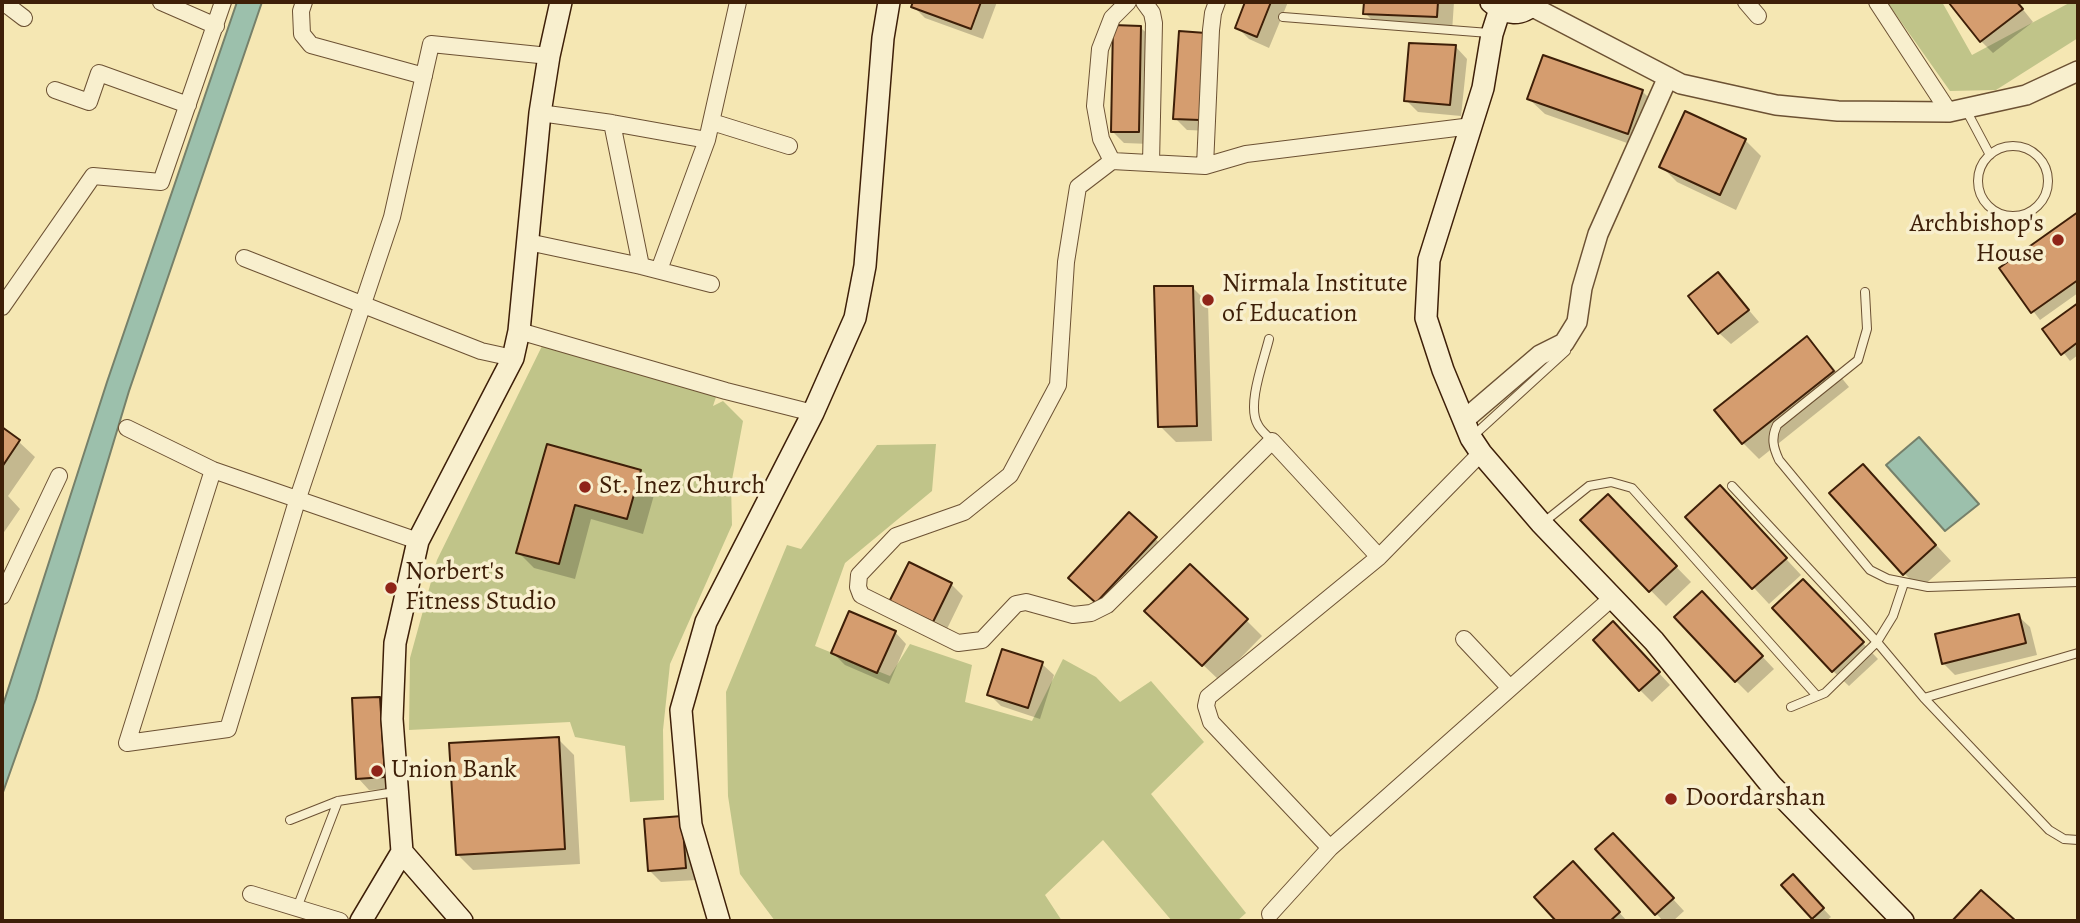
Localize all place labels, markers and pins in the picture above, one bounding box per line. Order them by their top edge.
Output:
place label: Archbishop's House [1910,209,2044,270]
marker: Archbishop's House [2050,232,2066,248]
place label: Nirmala Institute of Education [1222,269,1408,330]
marker: Nirmala Institute of Education [1200,292,1216,308]
place label: St. Inez Church [599,471,765,503]
marker: St. Inez Church [577,479,593,495]
place label: Norbert's Fitness Studio [405,557,556,618]
marker: Norbert's Fitness Studio [383,580,399,596]
place label: Union Bank [391,755,517,787]
marker: Union Bank [369,763,385,779]
place label: Doordarshan [1685,783,1826,815]
marker: Doordarshan [1663,791,1679,807]

